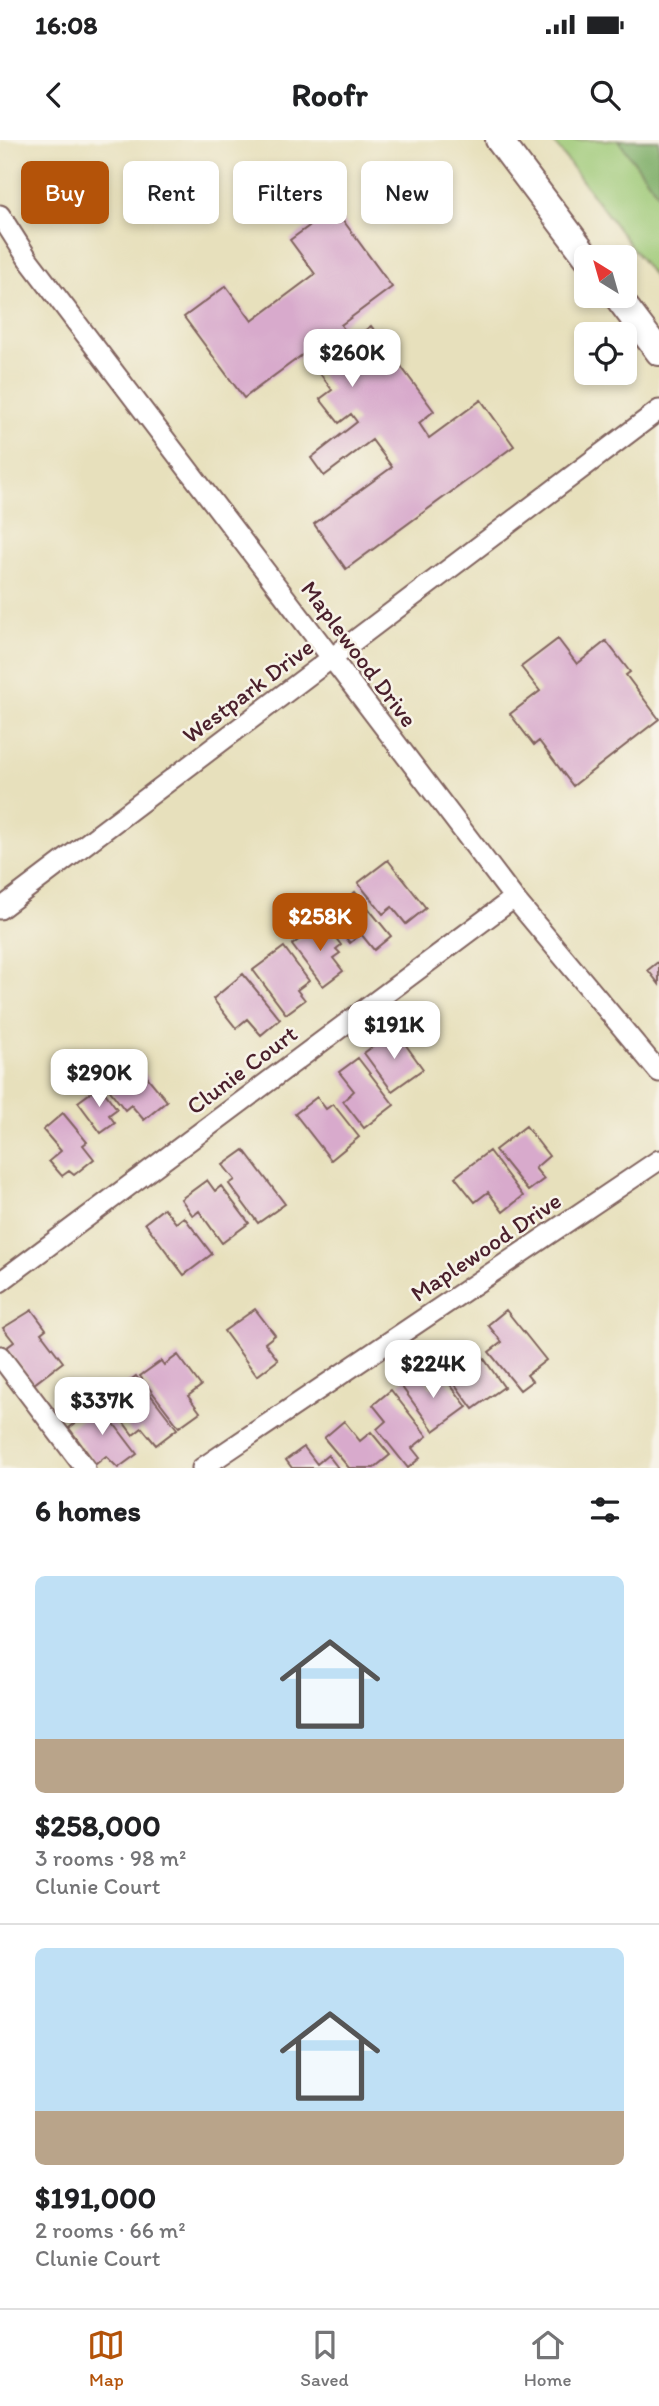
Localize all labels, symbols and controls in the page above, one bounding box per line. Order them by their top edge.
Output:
text: 16:08 [35,9,97,41]
icon: back [35,76,73,114]
text: Roofr [292,76,367,114]
icon: search [586,76,624,114]
chip: Buy [21,161,109,224]
chip: Rent [123,161,219,224]
chip: Filters [233,161,347,224]
chip: New [361,161,453,224]
north arrow [574,245,637,308]
map controls [574,245,637,385]
button: locate [574,322,637,385]
pin: $260K [303,330,401,389]
text: $260K [320,338,384,366]
street label: Maplewood Drive [295,575,424,733]
street label: Westpark Drive [176,632,319,749]
pin: $258K [271,894,369,953]
text: $258K [288,902,352,930]
pin: $191K [345,1002,443,1061]
text: $191K [364,1010,424,1038]
street label: Clunie Court [181,1019,303,1121]
pin: $290K [50,1049,148,1109]
text: $290K [67,1058,131,1086]
street label: Maplewood Drive [405,1185,567,1308]
pin: $224K [384,1340,482,1400]
text: $224K [401,1349,465,1377]
pin: $337K [53,1378,151,1437]
text: $337K [71,1386,133,1414]
icon: filters [586,1491,624,1529]
text: 6 homes [35,1492,141,1529]
icon: home [267,1621,393,1747]
text: $258,000 [35,1807,161,1844]
text: 3 rooms · 98 m² [35,1844,186,1872]
text: Clunie Court [35,1872,160,1900]
icon: home [267,1993,393,2119]
text: $191,000 [35,2179,156,2216]
text: 2 rooms · 66 m² [35,2216,186,2244]
text: Clunie Court [35,2244,160,2272]
tab: Map [87,2326,125,2391]
tab: Saved [300,2326,349,2391]
tab: Home [524,2326,572,2391]

